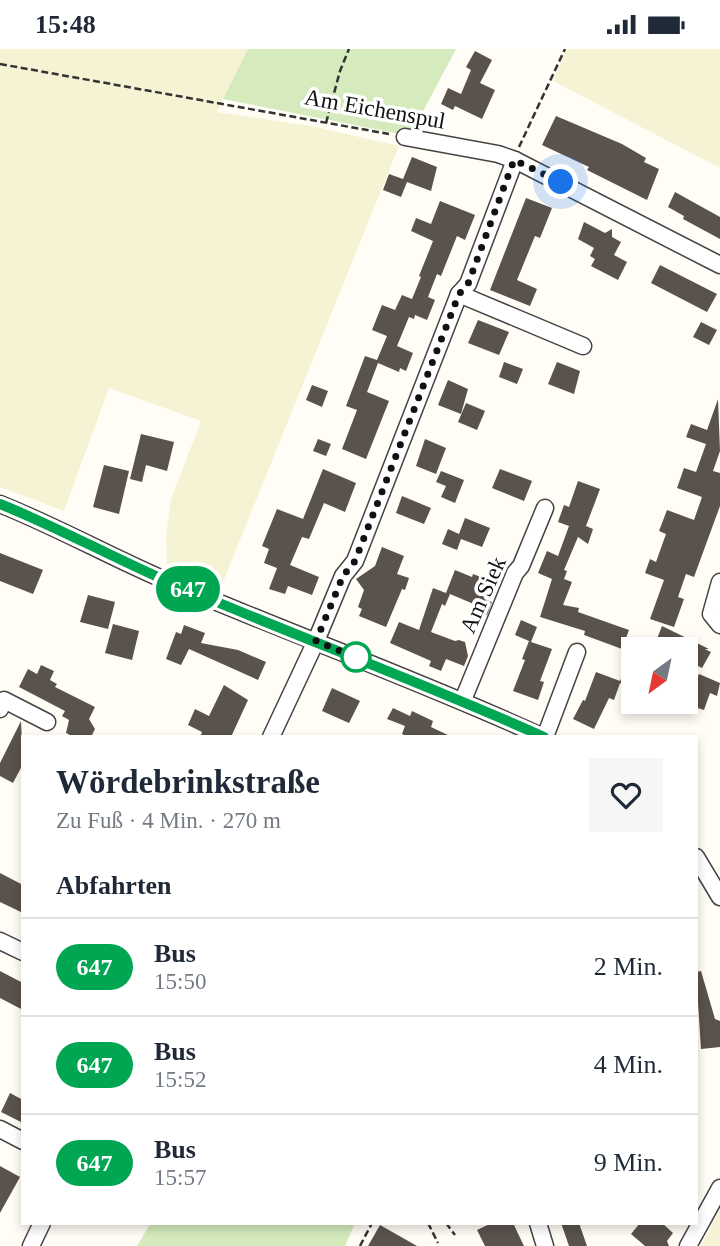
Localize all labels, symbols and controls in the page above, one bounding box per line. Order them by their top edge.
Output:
text: 15:48 [35,10,96,39]
street label: Am Eichenspul [303,84,447,134]
your location [543,164,578,199]
street label: Am Siek [455,552,511,637]
line badge: 647 [148,566,228,612]
text: 647 [170,576,206,602]
north arrow [621,637,698,714]
map controls [621,637,698,714]
unlabelled marker [341,642,371,672]
button: heart [589,758,663,832]
text: Wördebrinkstraße [56,764,320,800]
text: Zu Fuß · 4 Min. · 270 m [56,808,281,833]
text: Abfahrten [56,871,172,900]
text: Bus [154,939,196,968]
text: 2 Min. [594,952,663,981]
text: 647 [77,954,113,980]
text: 15:50 [154,969,206,994]
text: Bus [154,1037,196,1066]
text: 4 Min. [594,1050,663,1079]
text: 647 [77,1052,113,1078]
text: 15:52 [154,1067,206,1092]
text: Bus [154,1135,196,1164]
text: 9 Min. [594,1148,663,1177]
text: 647 [77,1150,113,1176]
text: 15:57 [154,1165,206,1190]

